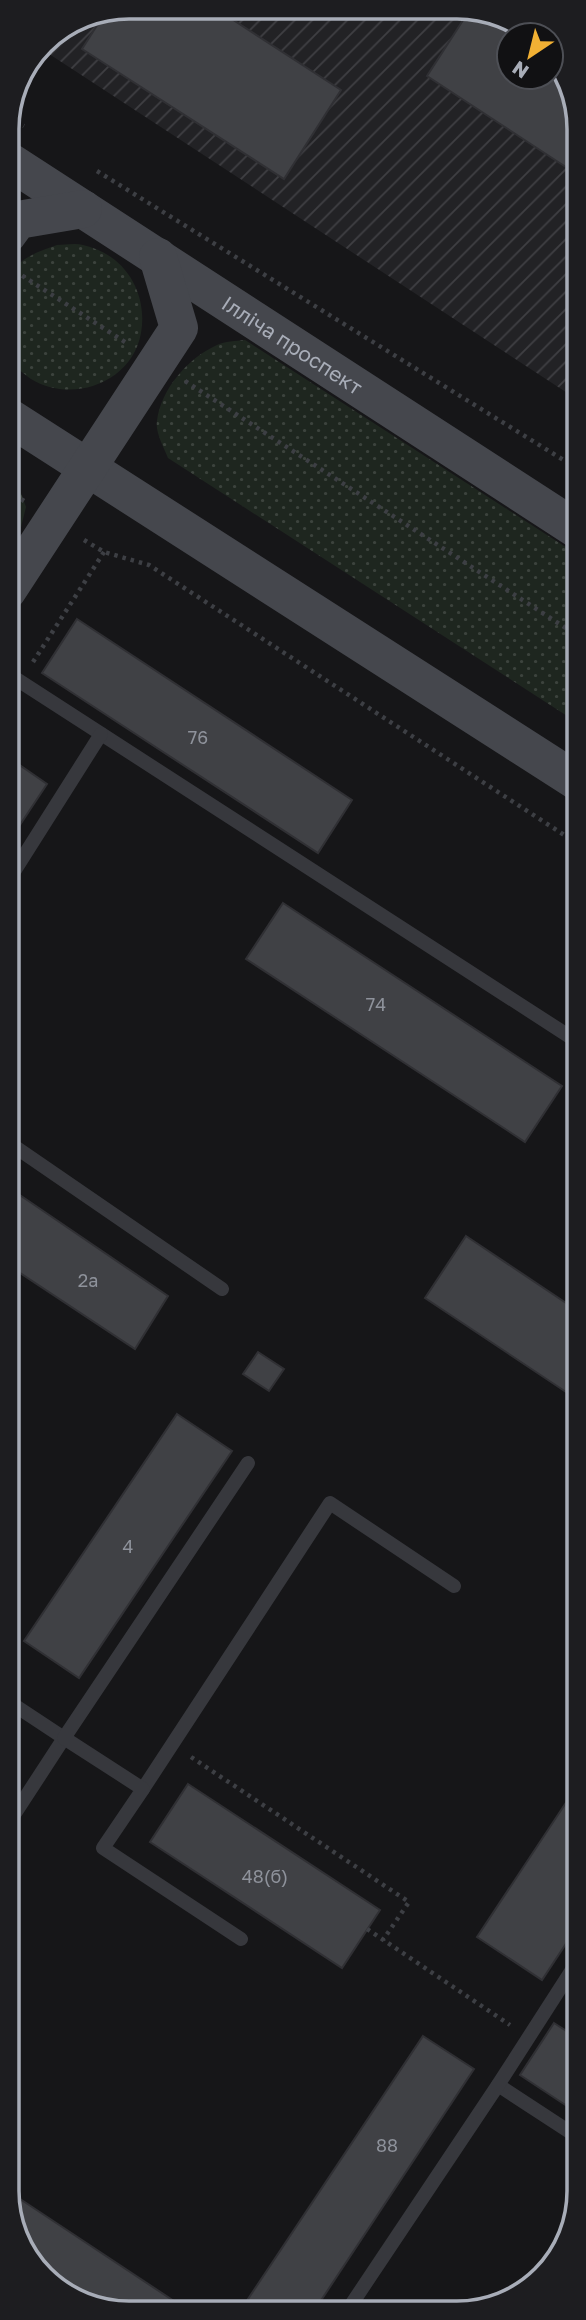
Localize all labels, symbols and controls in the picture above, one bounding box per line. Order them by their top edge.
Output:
north arrow [495,21,565,91]
text: N [507,57,532,84]
street label: Ілліча проспект [217,290,368,400]
house number: 76 [188,726,208,748]
house number: 74 [366,993,386,1015]
house number: 2а [78,1269,98,1291]
house number: 4 [123,1535,134,1557]
house number: 48(б) [242,1865,288,1887]
house number: 88 [376,2134,398,2156]

